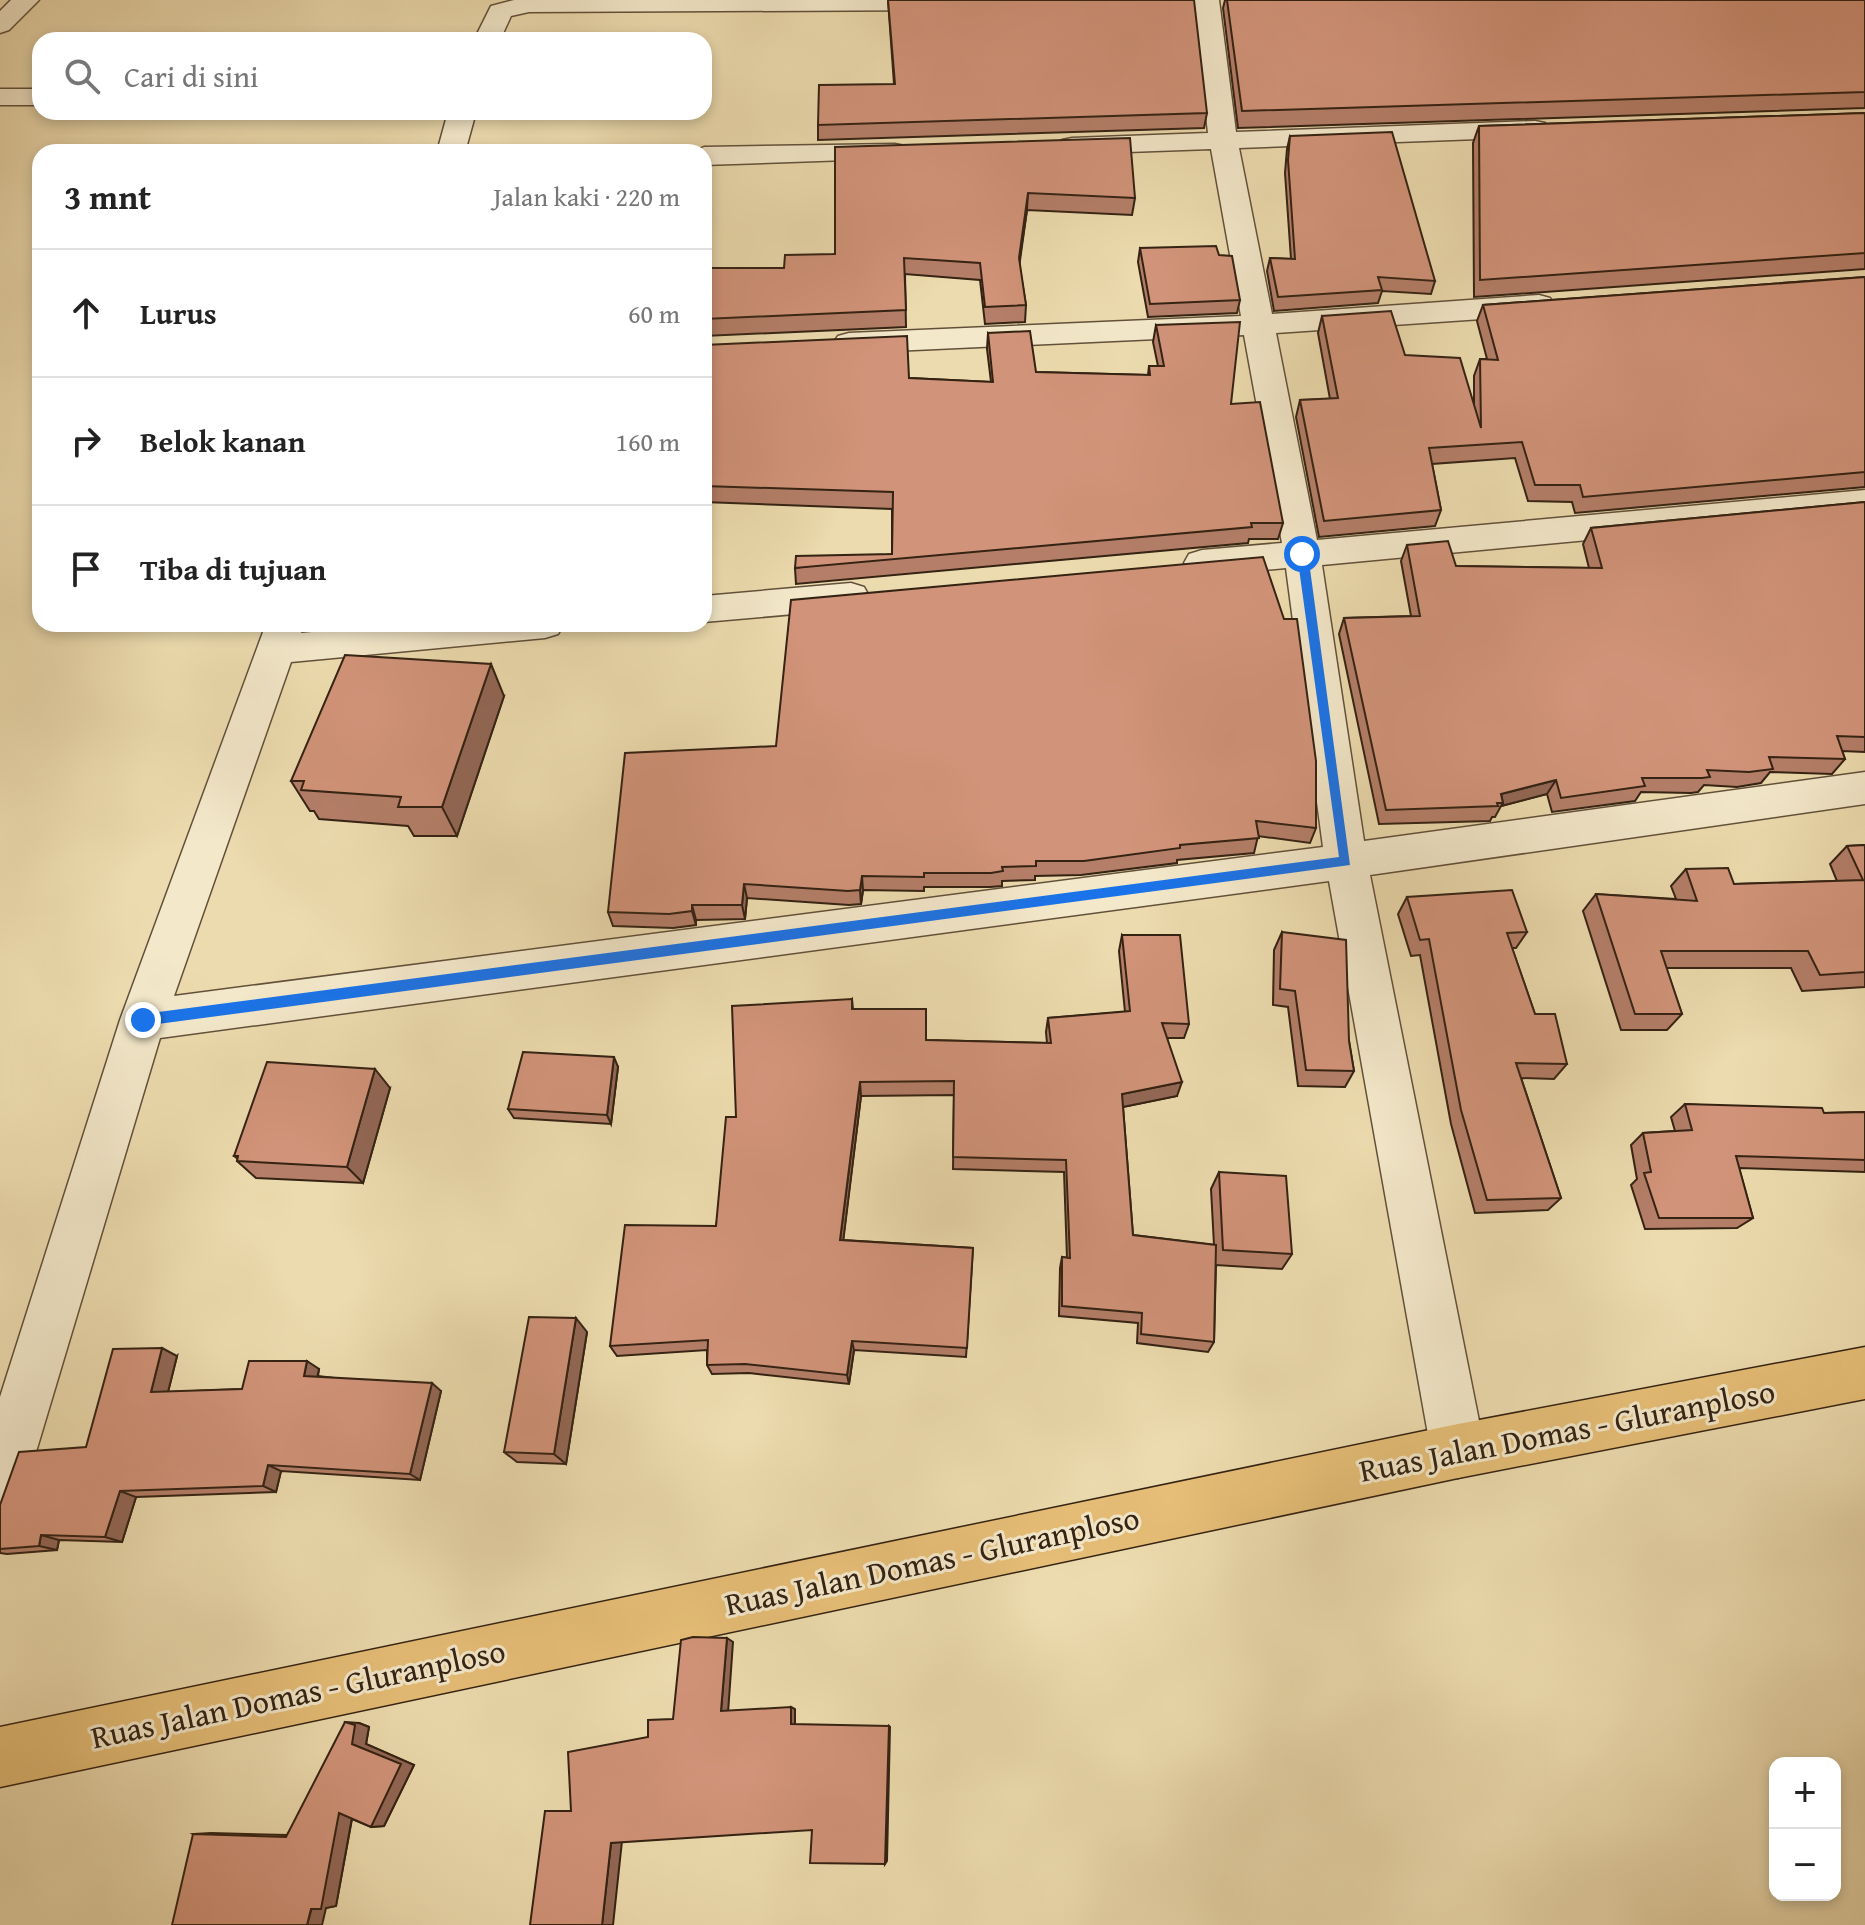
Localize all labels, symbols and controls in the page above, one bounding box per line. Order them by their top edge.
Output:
search box [32,32,712,120]
icon: search [60,54,104,98]
text: Cari di sini [124,54,259,98]
text: 3 mnt [64,172,151,221]
text: Jalan kaki · 220 m [493,177,680,216]
icon: ahead [64,291,108,335]
text: Lurus [140,291,217,335]
text: 60 m [628,294,680,333]
icon: right [64,419,108,463]
text: Belok kanan [140,419,305,463]
text: 160 m [615,422,680,461]
route start [1284,536,1320,572]
icon: arrive [64,547,108,591]
text: Tiba di tujuan [140,547,326,591]
route end [125,1002,161,1038]
street label: Ruas Jalan Domas - Gluranploso [1355,1367,1779,1494]
street label: Ruas Jalan Domas - Gluranploso [720,1494,1143,1627]
street label: Ruas Jalan Domas - Gluranploso [86,1627,509,1760]
map controls [1769,1757,1841,1901]
button: + [1769,1757,1841,1829]
button: − [1769,1829,1841,1901]

